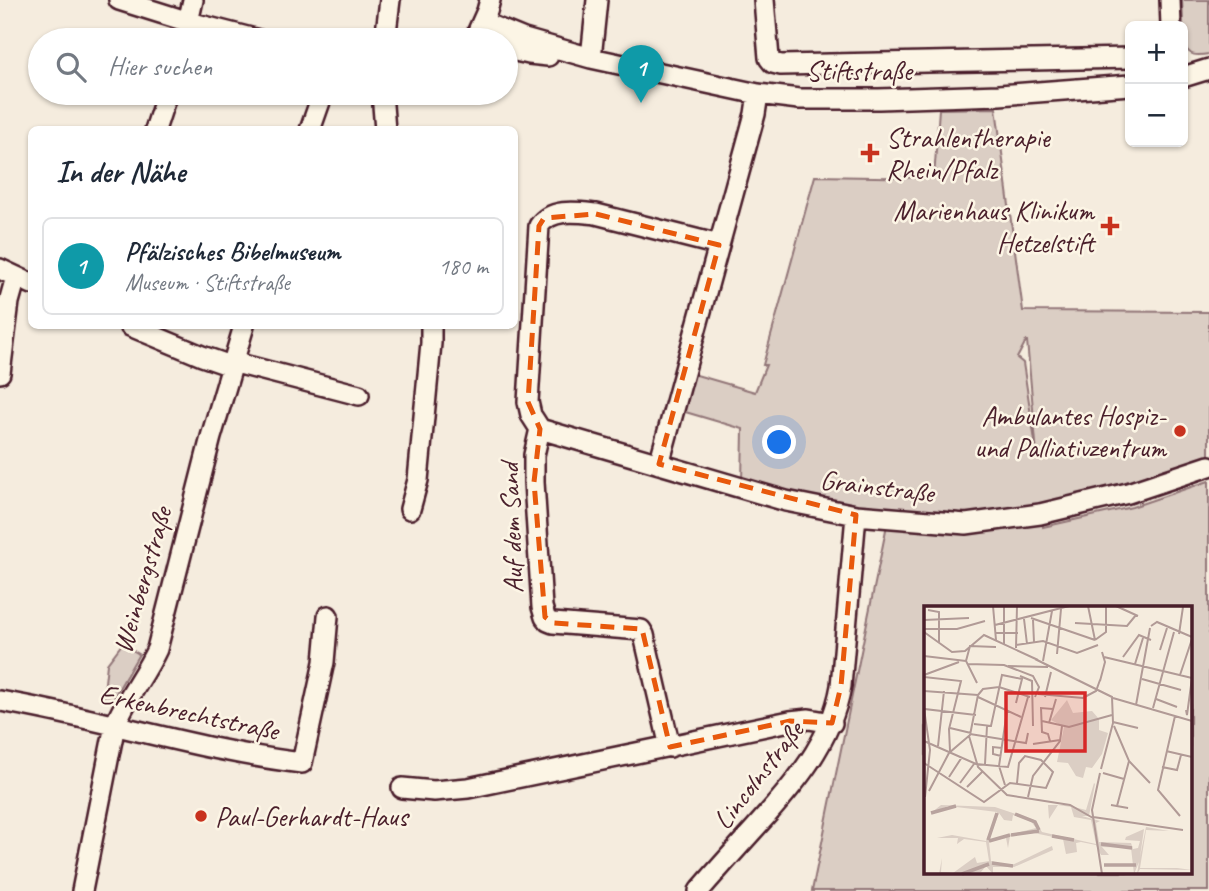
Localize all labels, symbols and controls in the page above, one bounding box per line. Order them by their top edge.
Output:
map controls [1125,21,1188,147]
button: + [1125,21,1188,84]
search box [28,28,518,105]
pin: 1 [618,45,664,103]
icon: search [52,48,90,86]
text: Hier suchen [108,50,212,83]
street label: Stiftstraße [806,53,914,88]
button: − [1125,84,1188,147]
place label: Strahlentherapie Rhein/Pfalz [886,120,1051,187]
marker: Strahlentherapie Rhein/Pfalz [860,143,880,163]
text: In der Nähe [56,153,185,191]
place label: Marienhaus Klinikum Hetzelstift [893,193,1097,260]
marker: Marienhaus Klinikum Hetzelstift [1100,216,1120,236]
text: Pfälzisches Bibelmuseum [125,235,340,268]
text: 1 [76,252,86,281]
text: 180 m [439,252,488,281]
text: Museum · Stiftstraße [125,268,290,297]
place label: Ambulantes Hospiz- und Palliativzentrum [974,398,1168,465]
marker: Ambulantes Hospiz- und Palliativzentrum [1172,423,1188,439]
your location [762,425,796,459]
street label: Auf dem Sand [491,458,531,594]
street label: Grainstraße [818,462,938,511]
street label: Weinbergstraße [105,501,180,657]
inset map [924,606,1192,874]
street label: Erkenbrechtstraße [96,676,284,748]
street label: Lincolnstraße [705,712,812,836]
place label: Paul-Gerhardt-Haus [215,799,410,834]
marker: Paul-Gerhardt-Haus [193,808,209,824]

